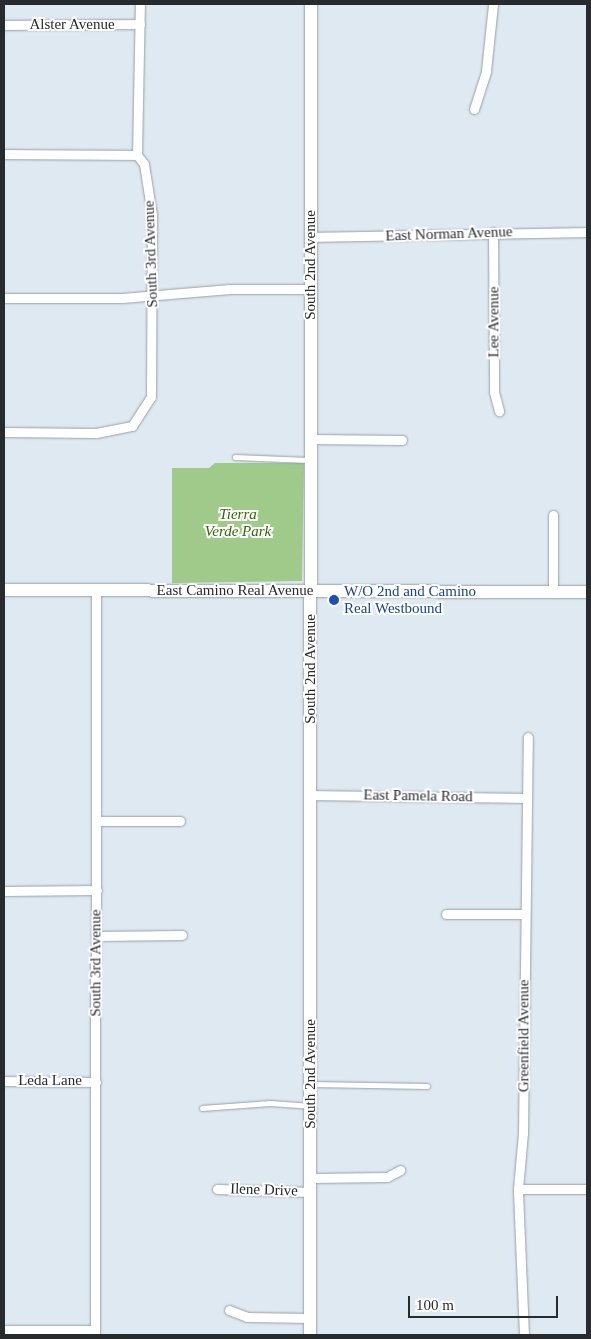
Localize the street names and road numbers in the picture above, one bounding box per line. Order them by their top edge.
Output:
street label: Alster Avenue [29,16,115,34]
street label: South 3rd Avenue [140,200,162,308]
street label: South 2nd Avenue [302,210,320,320]
street label: East Norman Avenue [385,223,513,245]
street label: Lee Avenue [485,286,503,358]
street label: East Camino Real Avenue [156,582,314,600]
street label: South 2nd Avenue [302,614,320,724]
street label: East Pamela Road [363,786,473,806]
street label: South 3rd Avenue [87,909,105,1017]
street label: Greenfield Avenue [515,979,533,1093]
street label: South 2nd Avenue [302,1019,320,1129]
street label: Leda Lane [18,1072,82,1090]
street label: Ilene Drive [230,1180,298,1200]

